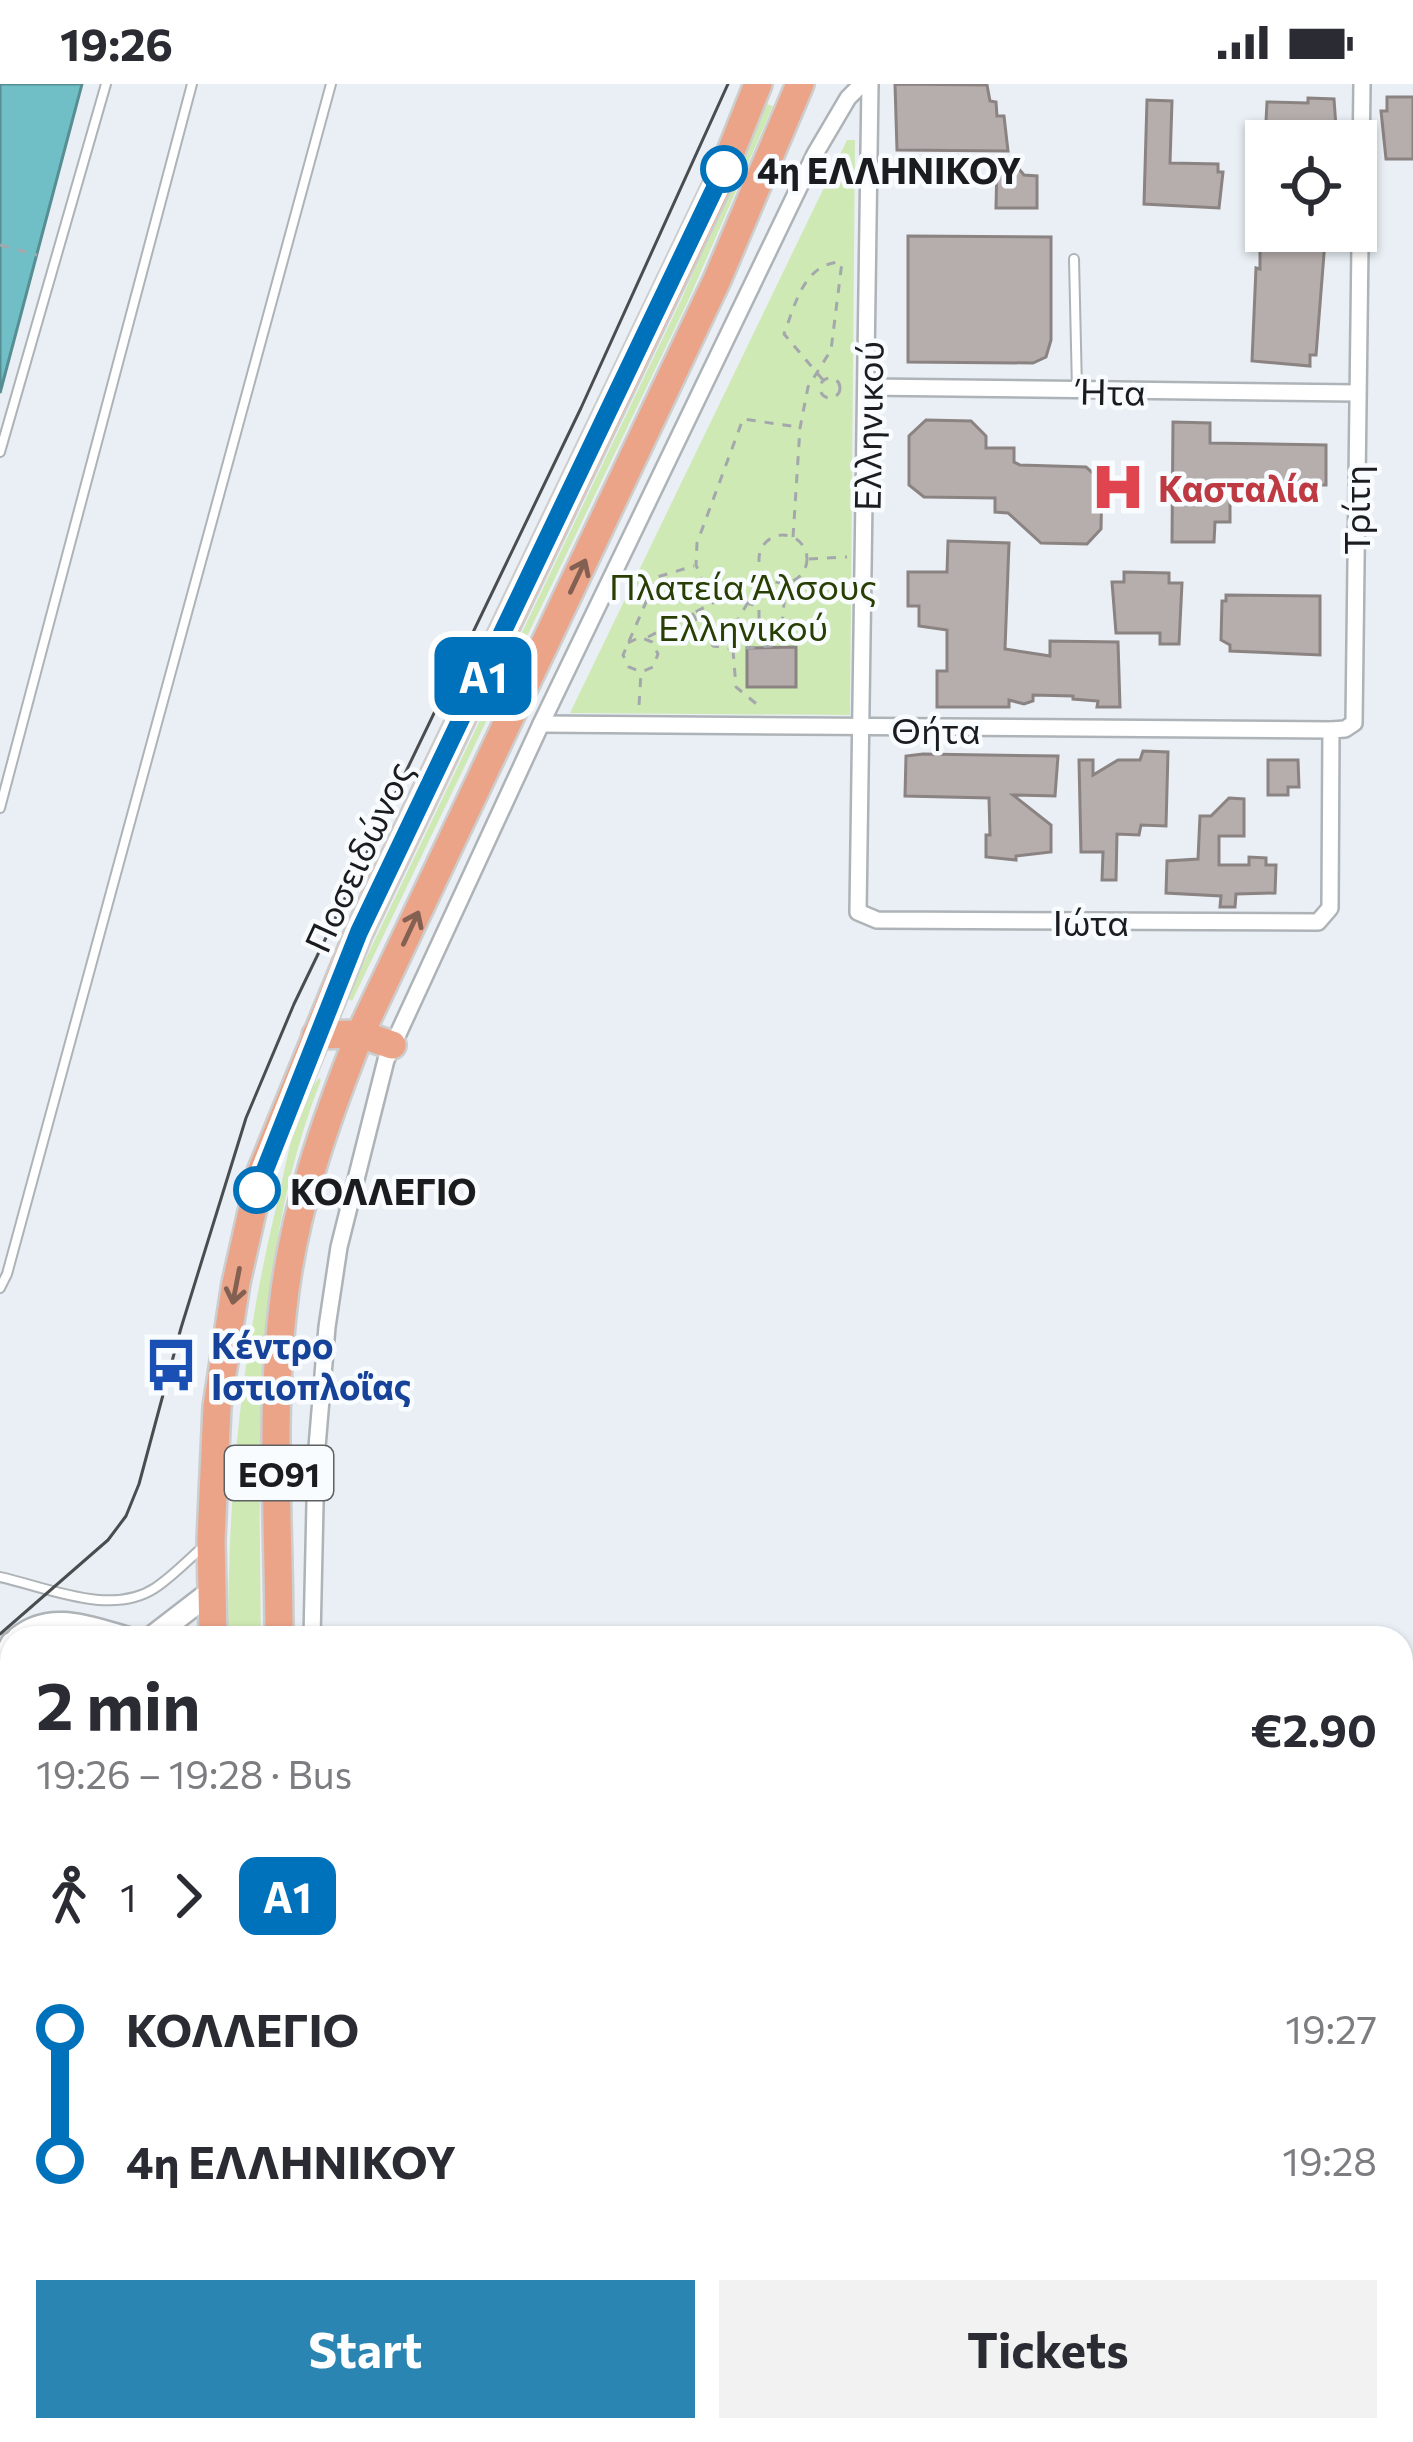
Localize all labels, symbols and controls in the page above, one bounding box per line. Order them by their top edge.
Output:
text: 19:26 [60,15,173,70]
map controls [1245,120,1377,252]
button: locate [1245,120,1377,252]
marker: 4η ΕΛΛΗΝΙΚΟΥ [702,147,746,191]
place label: 4η ΕΛΛΗΝΙΚΟΥ [757,147,1021,191]
street label: Ελληνικού [844,341,890,511]
street label: Ήτα [1075,367,1146,413]
hospital icon: Κασταλία [1089,458,1147,516]
place label: Κασταλία [1158,465,1320,509]
street label: Τρίτη [1333,465,1377,555]
one-way arrow [568,559,590,595]
park label: Πλατεία Άλσους Ελληνικού [609,563,877,648]
line badge: Α1 [429,637,537,715]
text: Α1 [458,650,508,702]
street label: Θήτα [891,707,981,751]
street label: Ποσειδώνος [294,754,420,958]
street label: Ιώτα [1053,899,1129,943]
one-way arrow [401,911,423,947]
marker: ΚΟΛΛΕΓΙΟ [235,1168,279,1212]
place label: ΚΟΛΛΕΓΙΟ [290,1168,477,1212]
one-way arrow [224,1266,246,1305]
place label: Κέντρο Ιστιοπλοΐας [211,1322,411,1407]
bus stop icon: Κέντρο Ιστιοπλοΐας [142,1336,200,1394]
road number: ΕΟ91 [225,1446,333,1500]
text: 2 min [36,1663,200,1744]
text: €2.90 [1251,1701,1377,1756]
text: 19:26 – 19:28 · Bus [36,1749,352,1797]
icon: walk [36,1863,102,1929]
icon: forward [155,1863,221,1929]
text: Α1 [263,1870,312,1922]
text: 1 [120,1872,137,1920]
text: ΚΟΛΛΕΓΙΟ [126,2001,359,2056]
text: 19:27 [1285,2004,1377,2052]
text: 4η ΕΛΛΗΝΙΚΟΥ [126,2133,456,2188]
text: 19:28 [1282,2136,1377,2184]
button: Start [36,2280,695,2418]
button: Tickets [719,2280,1377,2418]

